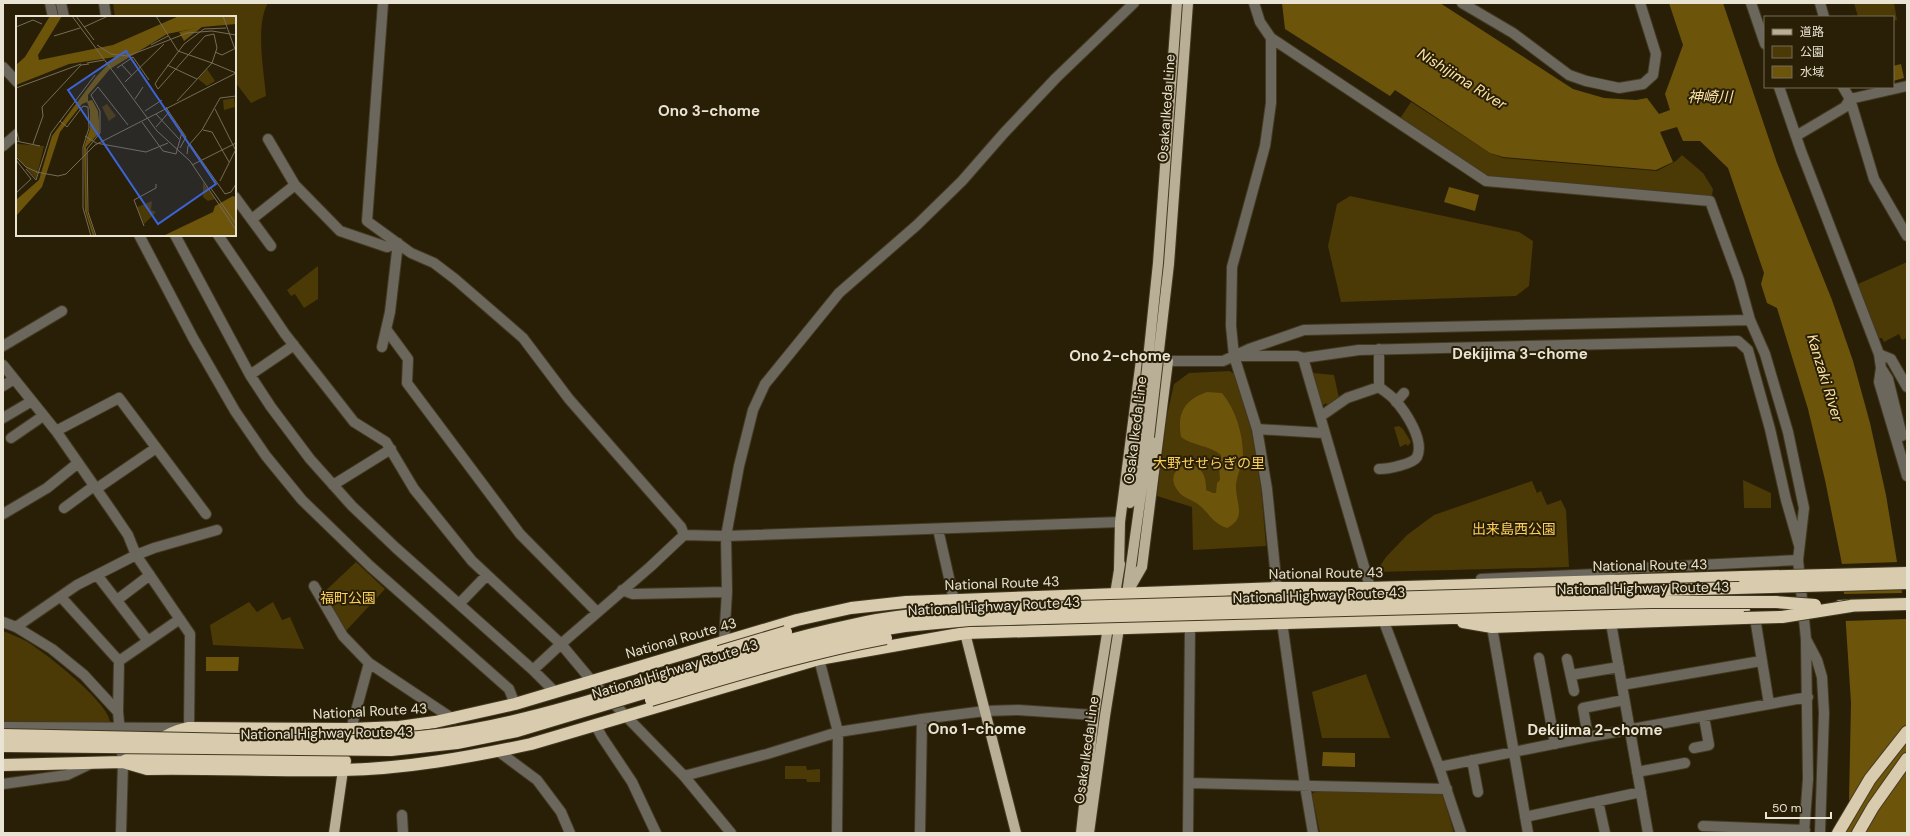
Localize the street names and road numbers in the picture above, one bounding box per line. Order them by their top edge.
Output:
street label: Osaka Ikeda Line [1153,53,1179,163]
street label: Osaka Ikeda Line [1119,375,1151,485]
street label: National Route 43 [1593,555,1707,575]
street label: National Route 43 [1269,563,1383,583]
street label: National Route 43 [944,572,1060,594]
street label: National Highway Route 43 [1556,577,1730,599]
street label: National Highway Route 43 [1232,583,1406,607]
street label: National Highway Route 43 [907,592,1081,620]
street label: National Route 43 [623,614,739,662]
street label: National Highway Route 43 [590,635,760,703]
street label: Osaka Ikeda Line [1070,695,1102,805]
street label: National Route 43 [312,699,428,723]
street label: National Highway Route 43 [240,722,414,744]

